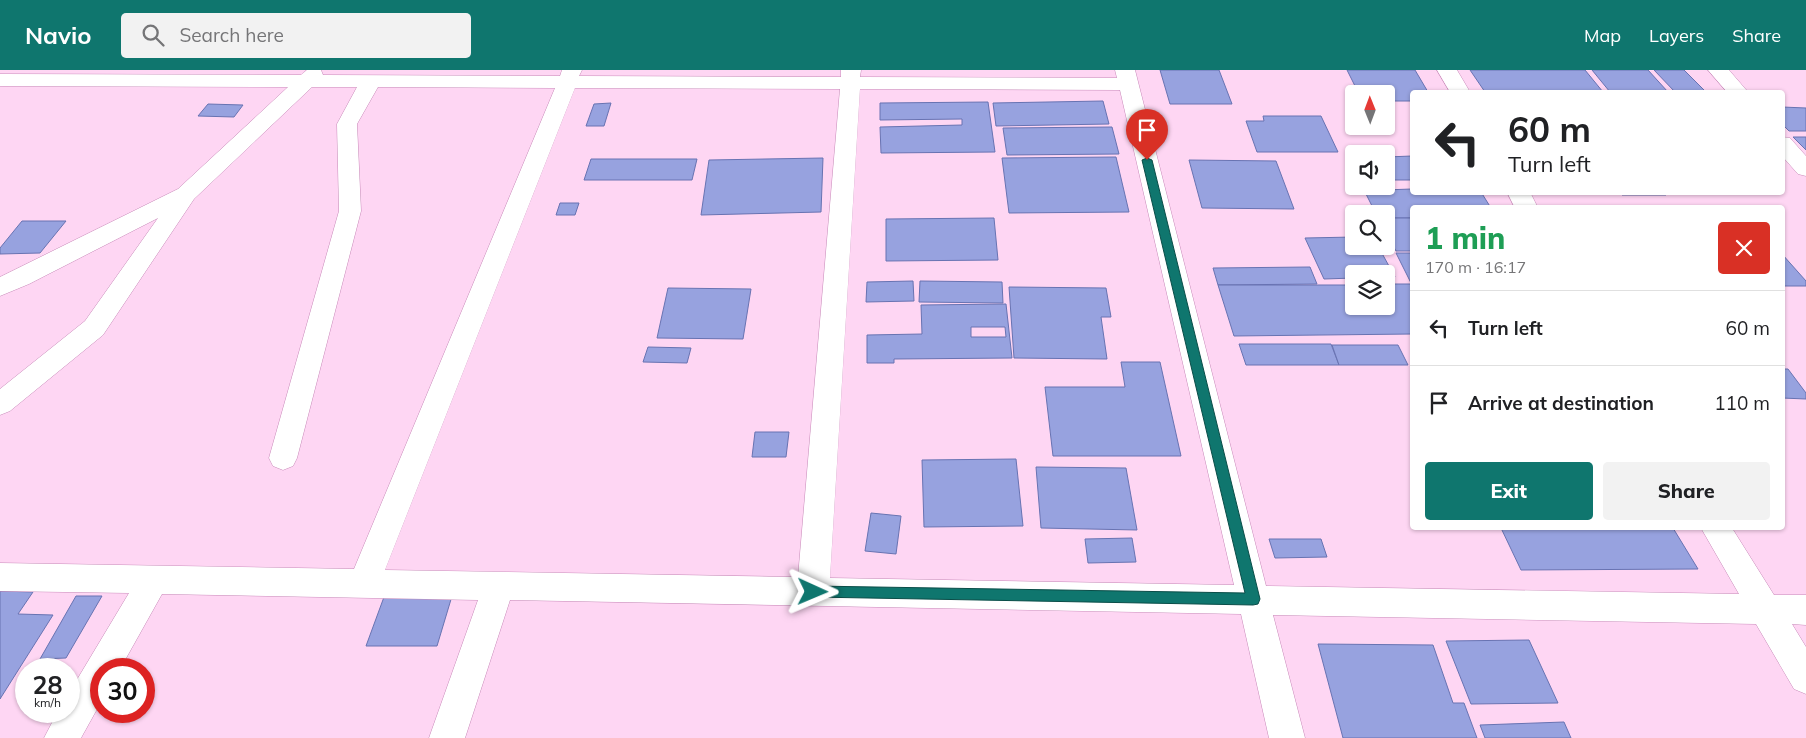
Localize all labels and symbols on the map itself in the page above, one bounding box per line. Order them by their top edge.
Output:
north arrow [1345,85,1395,135]
pin [1126,109,1168,160]
position arrow [786,565,838,617]
speed limit sign: 30 [90,658,155,723]

